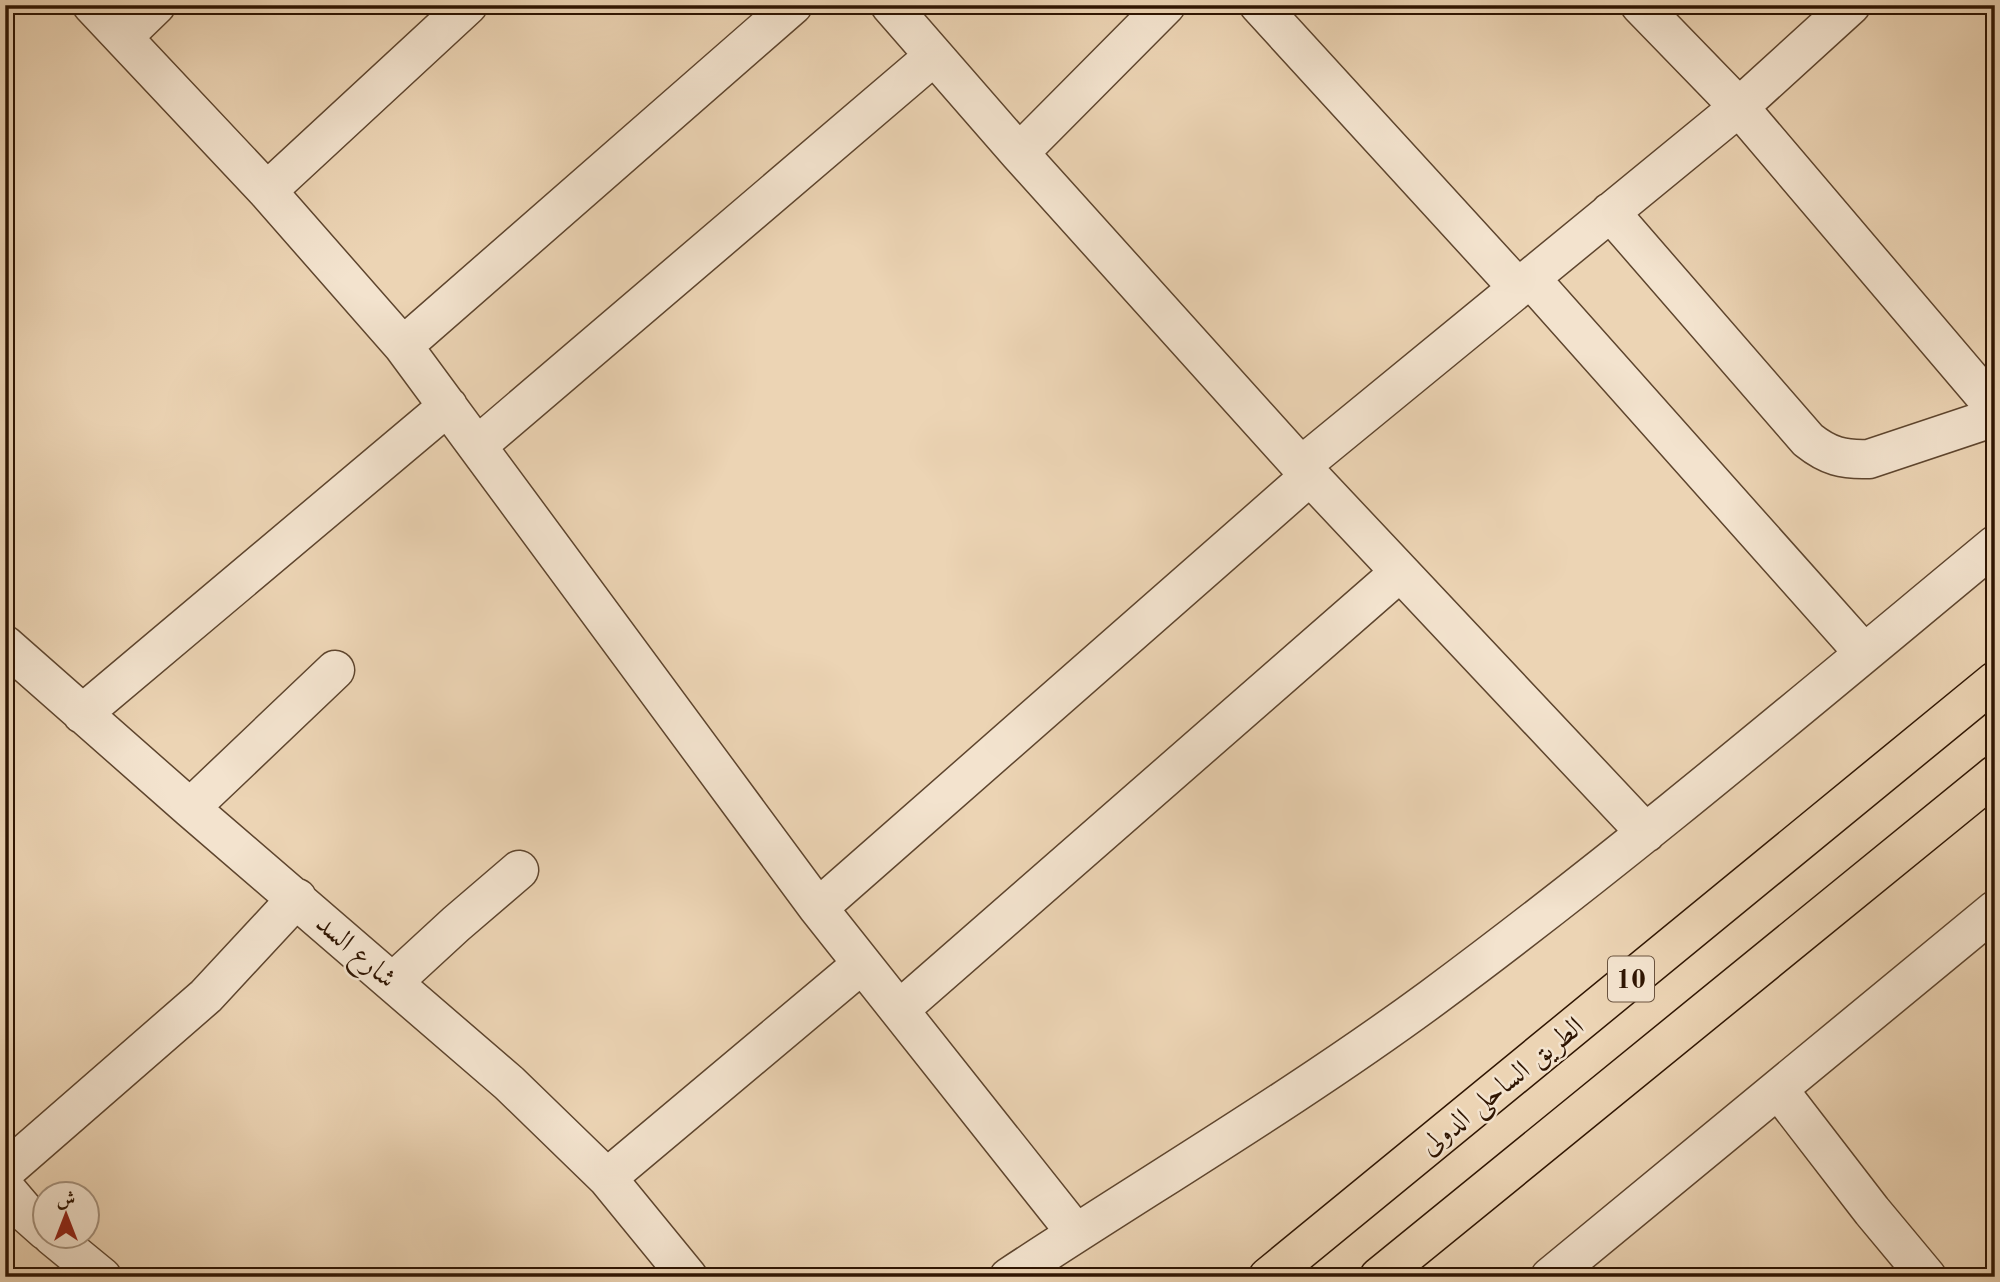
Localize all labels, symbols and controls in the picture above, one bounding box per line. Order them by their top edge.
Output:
street label: شارع السد [305,910,401,1000]
road number: 10 [1608,956,1654,1002]
street label: الطريق الساحلى الدولى [1416,1013,1592,1165]
north arrow [32,1180,102,1250]
text: ش [57,1191,75,1210]

